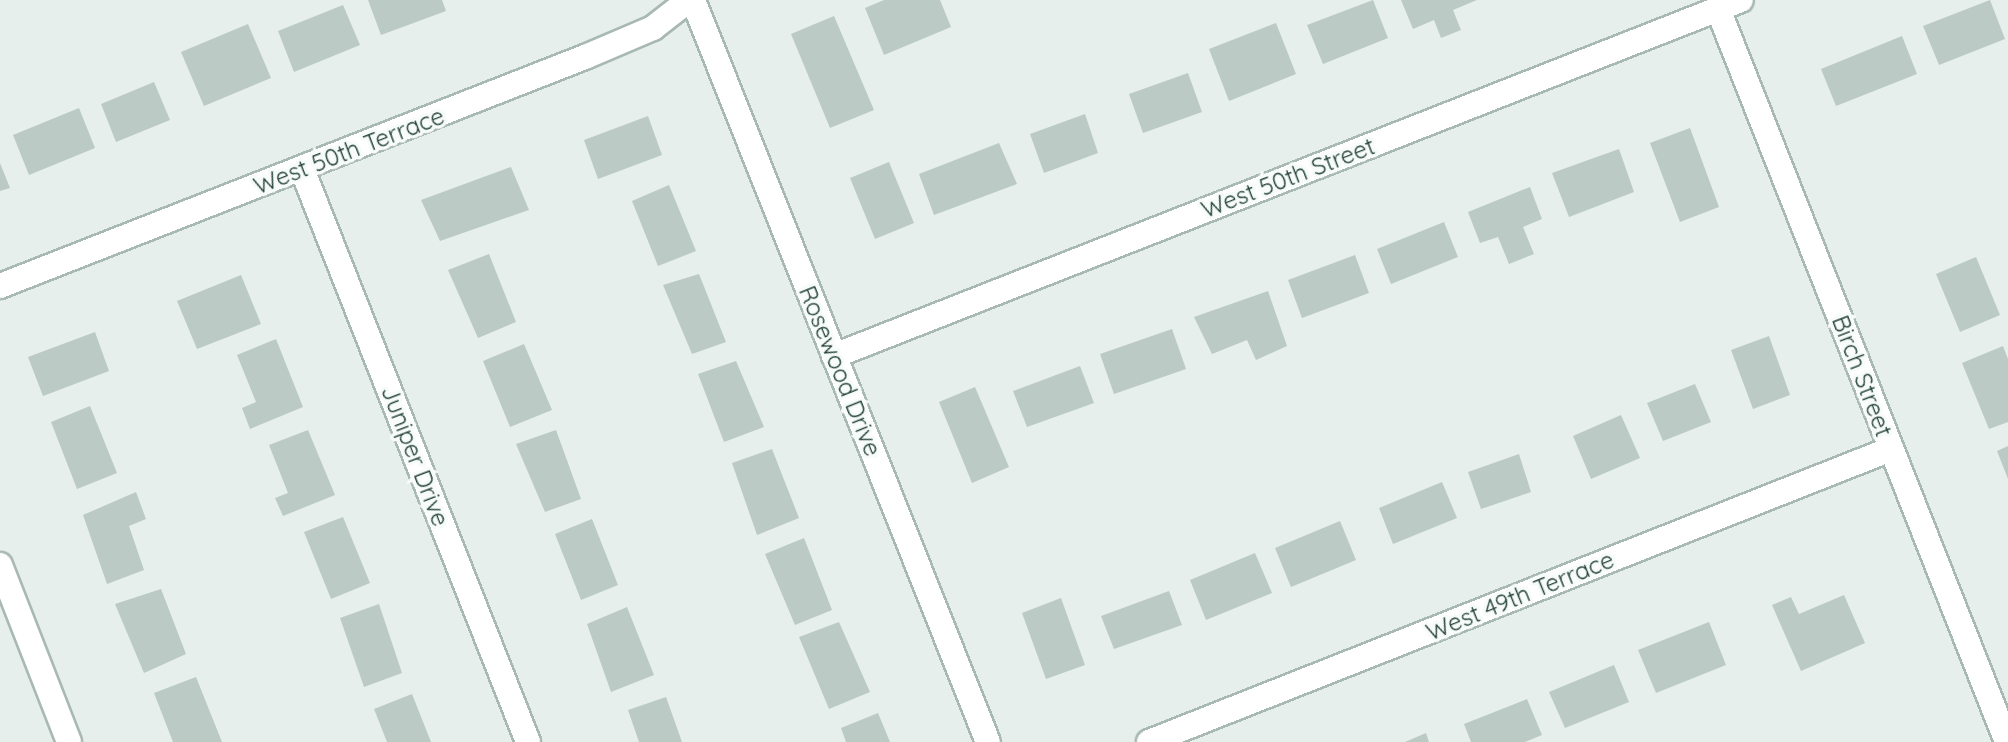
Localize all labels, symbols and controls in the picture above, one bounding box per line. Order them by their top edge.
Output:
street label: West 50th Terrace [250,101,448,201]
street label: West 50th Street [1197,132,1379,224]
street label: Rosewood Drive [793,282,887,460]
street label: Birch Street [1826,311,1898,441]
street label: Juniper Drive [375,382,455,530]
street label: West 49th Terrace [1422,545,1618,647]

